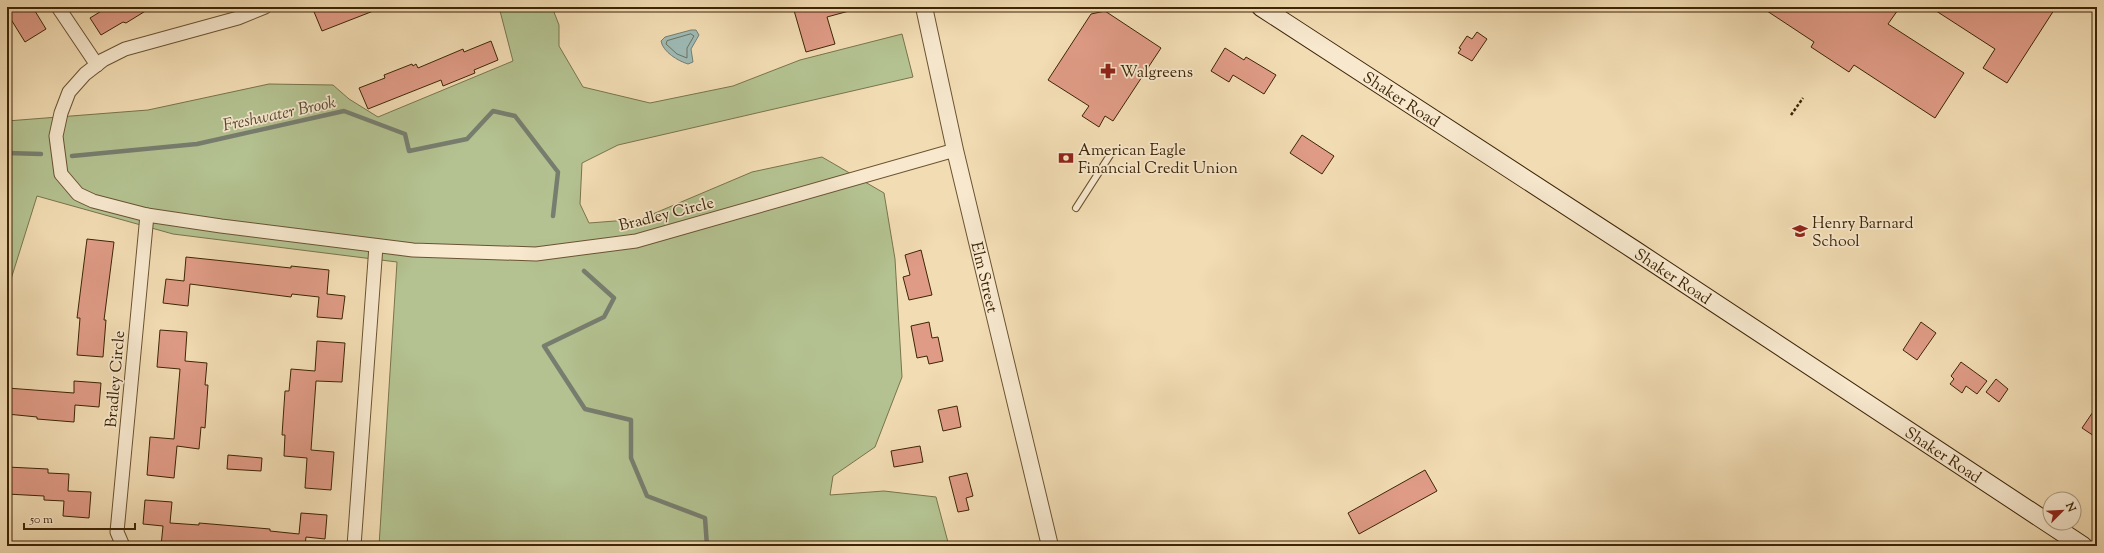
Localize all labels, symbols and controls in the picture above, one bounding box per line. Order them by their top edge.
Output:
pharmacy icon: Walgreens [1099,62,1117,80]
place label: Walgreens [1120,62,1193,85]
street label: Shaker Road [1357,67,1443,134]
water label: Freshwater Brook [221,91,338,139]
place label: American Eagle Financial Credit Union [1078,140,1239,181]
bank icon: American Eagle Financial Credit Union [1057,149,1075,167]
street label: Bradley Circle [617,193,717,238]
place label: Henry Barnard School [1812,213,1914,254]
school or university icon: Henry Barnard School [1791,222,1809,240]
street label: Elm Street [963,240,1003,316]
street label: Shaker Road [1629,244,1715,311]
street label: Bradley Circle [101,330,132,429]
street label: Shaker Road [1899,422,1985,490]
north arrow [2042,491,2082,531]
text: N [2061,499,2079,515]
scale bar [24,505,135,531]
text: 50 m [29,511,53,529]

